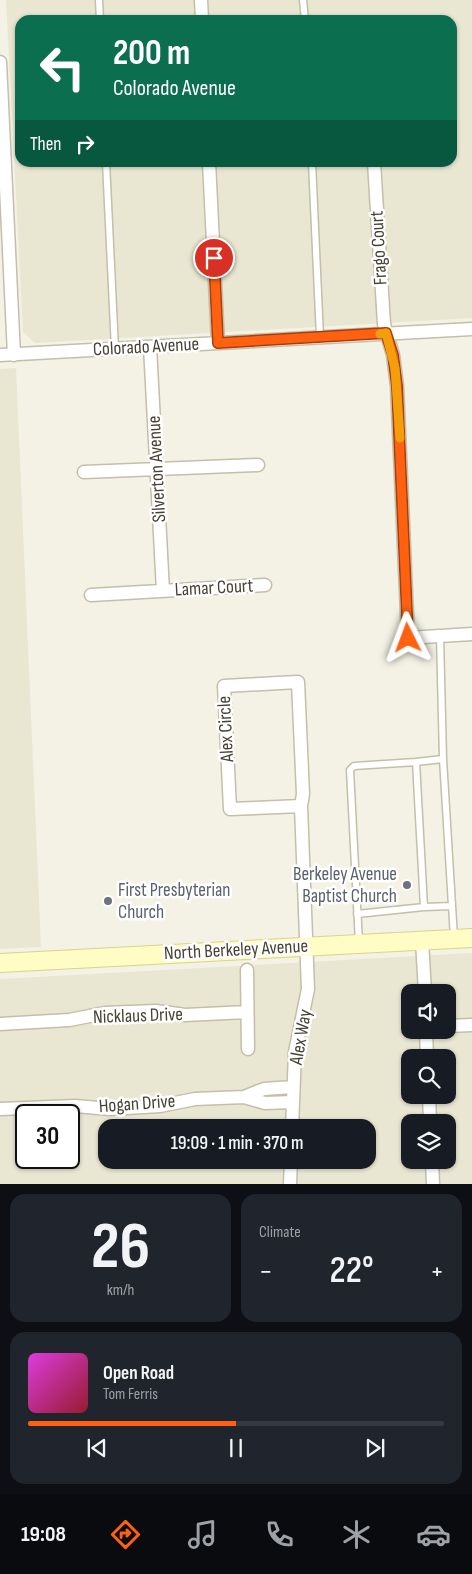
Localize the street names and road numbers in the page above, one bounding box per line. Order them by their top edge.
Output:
street label: Frago Court [366,210,392,286]
street label: Colorado Avenue [92,333,200,361]
street label: Silverton Avenue [143,415,171,523]
street label: Lamar Court [174,574,254,602]
street label: Alex Circle [213,695,239,764]
street label: North Berkeley Avenue [163,935,309,965]
street label: Nicklaus Drive [93,1003,183,1029]
street label: Alex Way [285,1007,317,1068]
street label: Hogan Drive [98,1090,176,1118]

